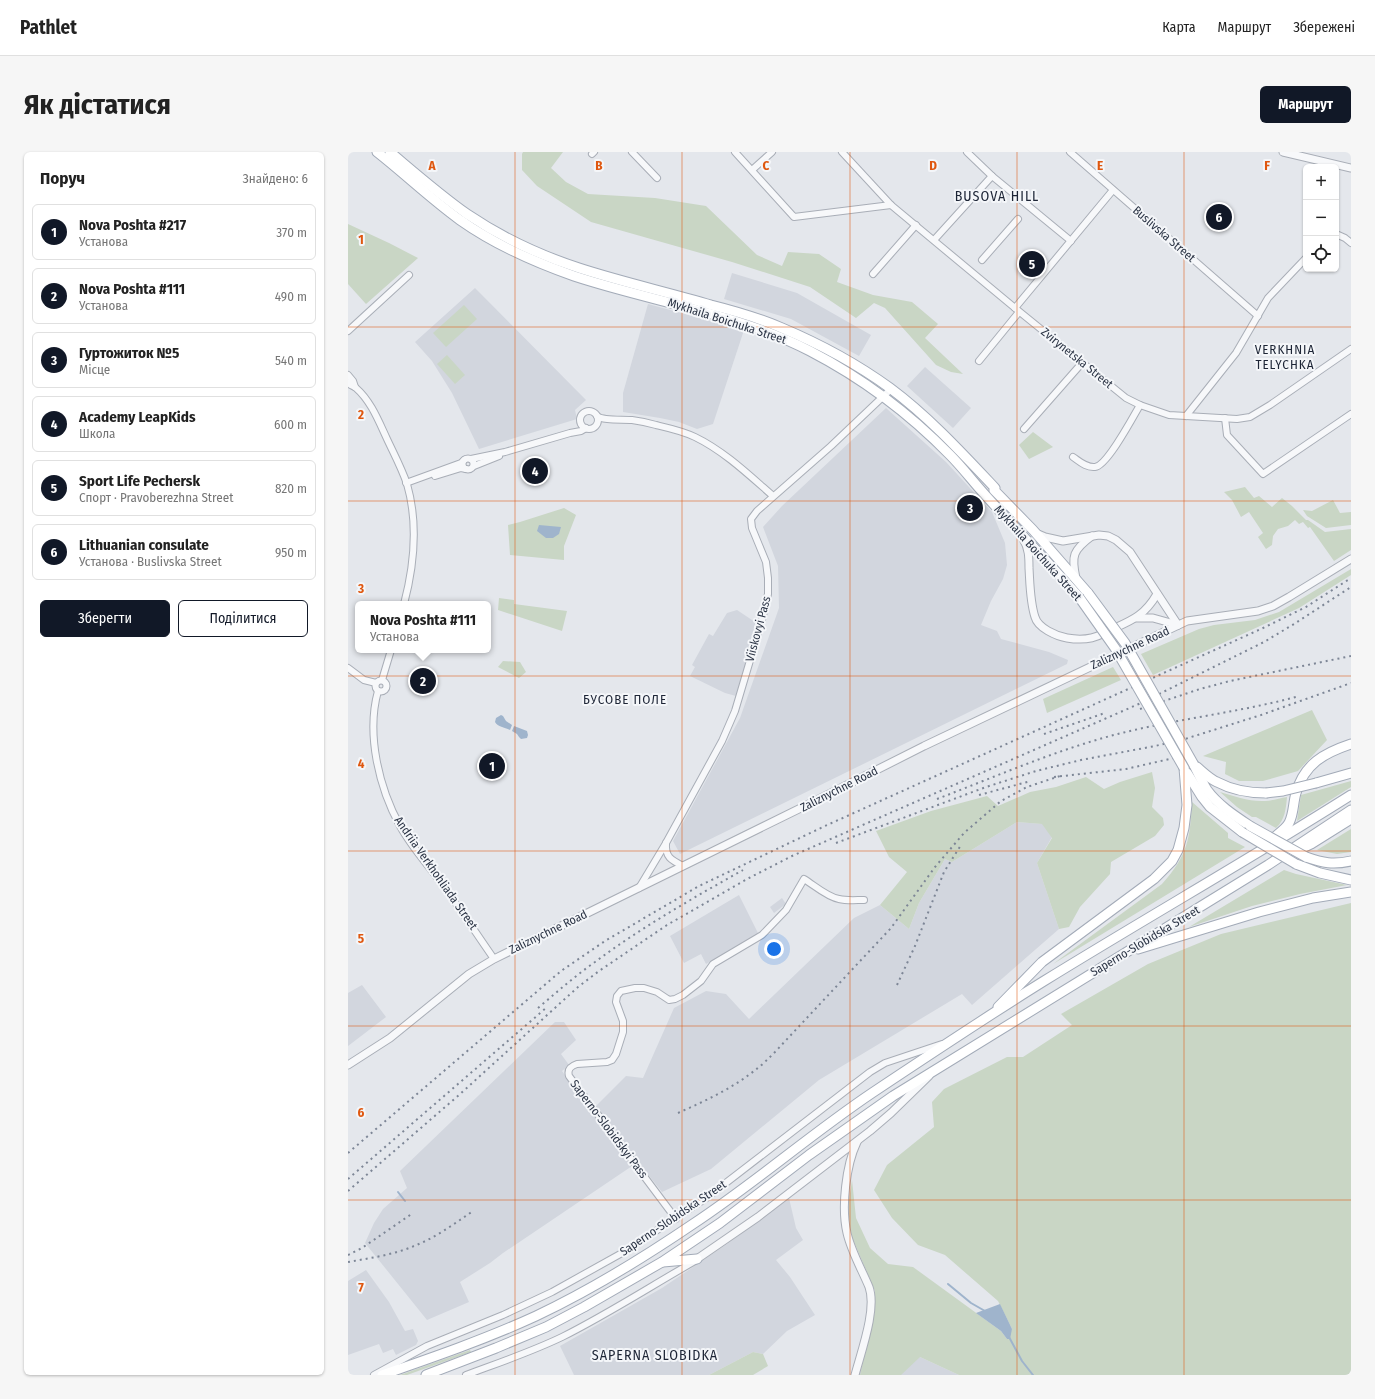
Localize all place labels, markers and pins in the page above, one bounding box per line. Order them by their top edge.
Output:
pin: 6 [1206,202,1232,232]
pin: 5 [1019,249,1045,279]
pin: 4 [522,456,548,486]
pin: 3 [957,493,983,523]
pin: 2 [410,666,436,696]
pin: 1 [479,751,505,781]

